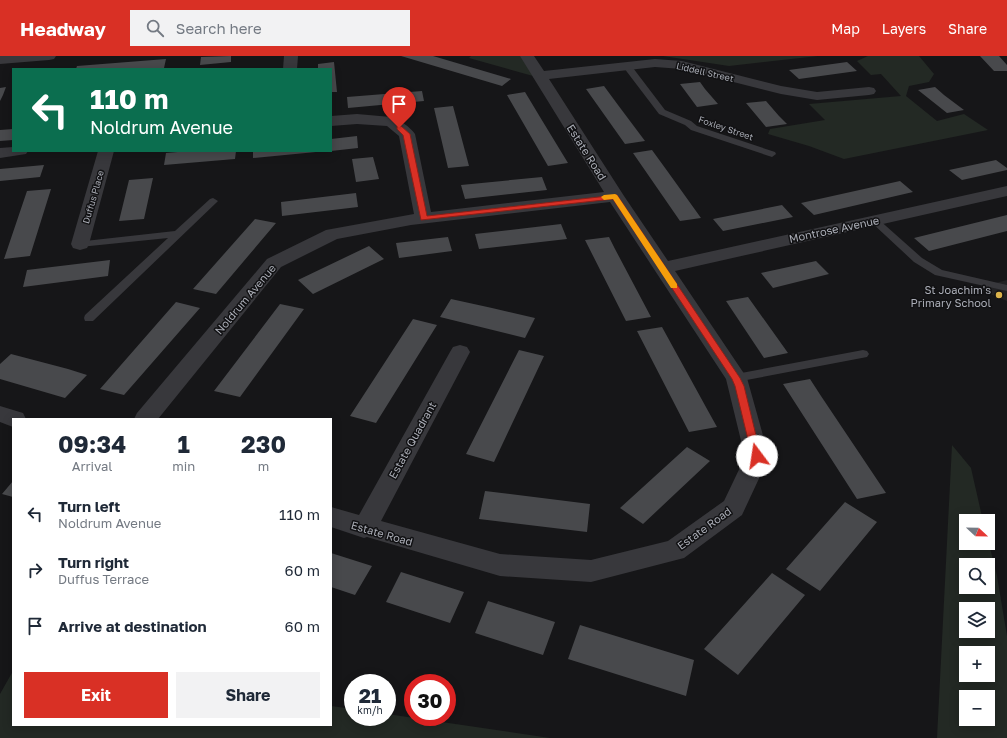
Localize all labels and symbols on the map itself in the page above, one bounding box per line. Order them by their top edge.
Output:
street label: Liddell Street [675,60,735,84]
pin [382,87,416,128]
street label: Foxley Street [697,113,755,143]
street label: Estate Road [565,122,609,182]
street label: Duffus Place [80,169,106,225]
street label: Montrose Avenue [788,213,880,245]
street label: Noldrum Avenue [212,261,278,337]
place label: St Joachim's Primary School [911,283,991,309]
marker: St Joachim's Primary School [994,290,1004,300]
street label: Estate Quadrant [386,399,438,481]
position arrow [736,435,778,477]
street label: Estate Road [674,504,734,552]
north arrow [959,514,995,550]
street label: Estate Road [350,518,414,548]
speed limit sign: 30 [404,674,456,726]

